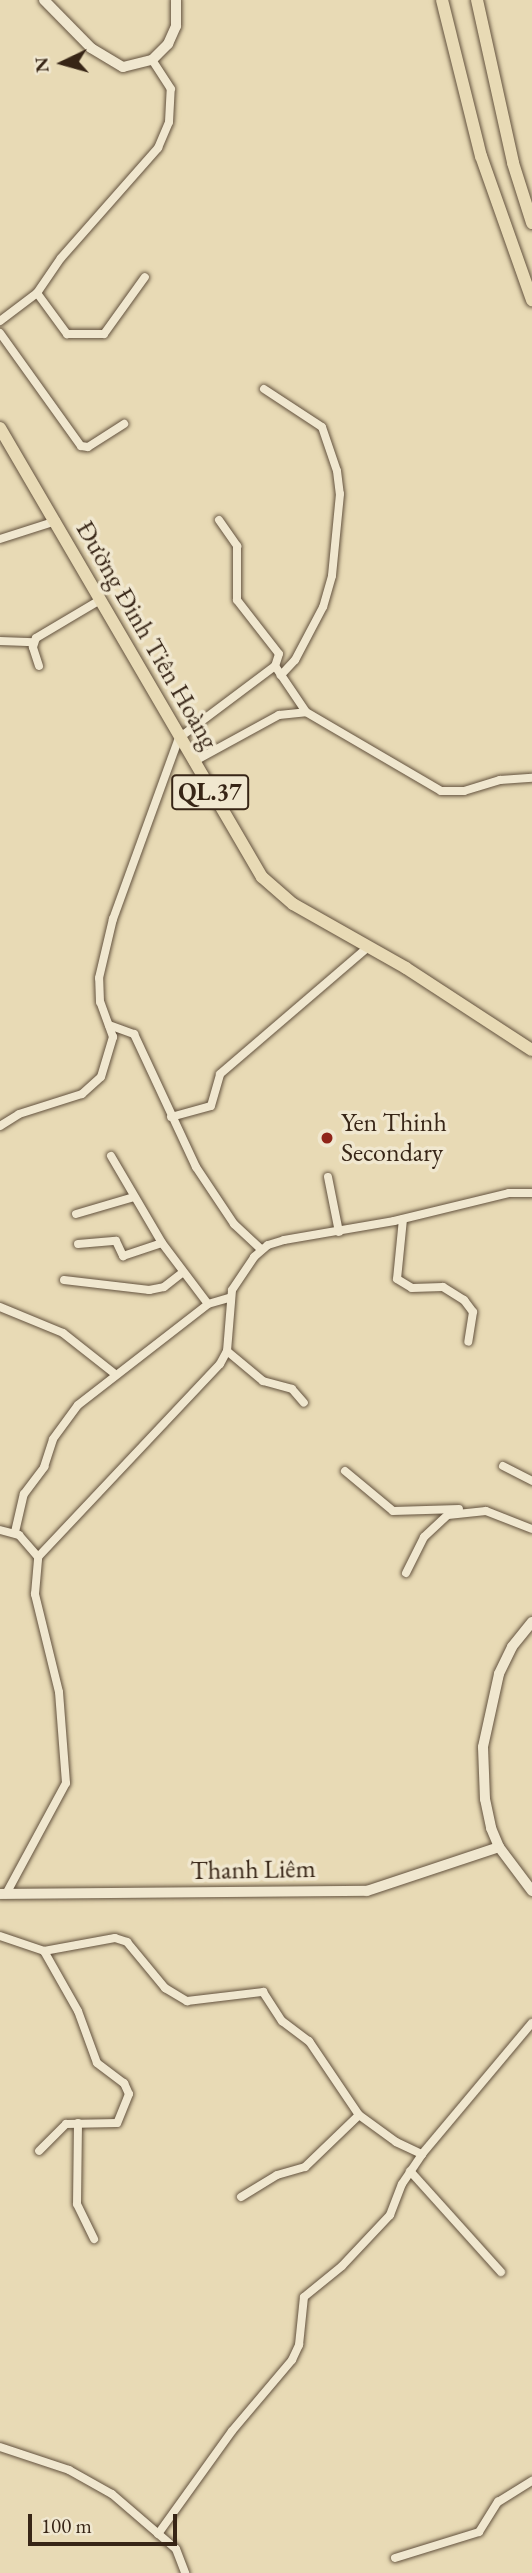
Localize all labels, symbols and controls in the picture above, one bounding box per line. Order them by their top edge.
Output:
north arrow [28,28,98,98]
text: N [28,56,55,74]
street label: Đường Đinh Tiên Hoàng [69,516,225,754]
road number: QL.37 [170,772,250,812]
place label: Yen Thinh Secondary [341,1107,447,1168]
marker: Yen Thinh Secondary [319,1130,335,1146]
street label: Thanh Liêm [190,1853,316,1887]
scale bar [32,2500,180,2544]
text: 100 m [41,2512,92,2539]

